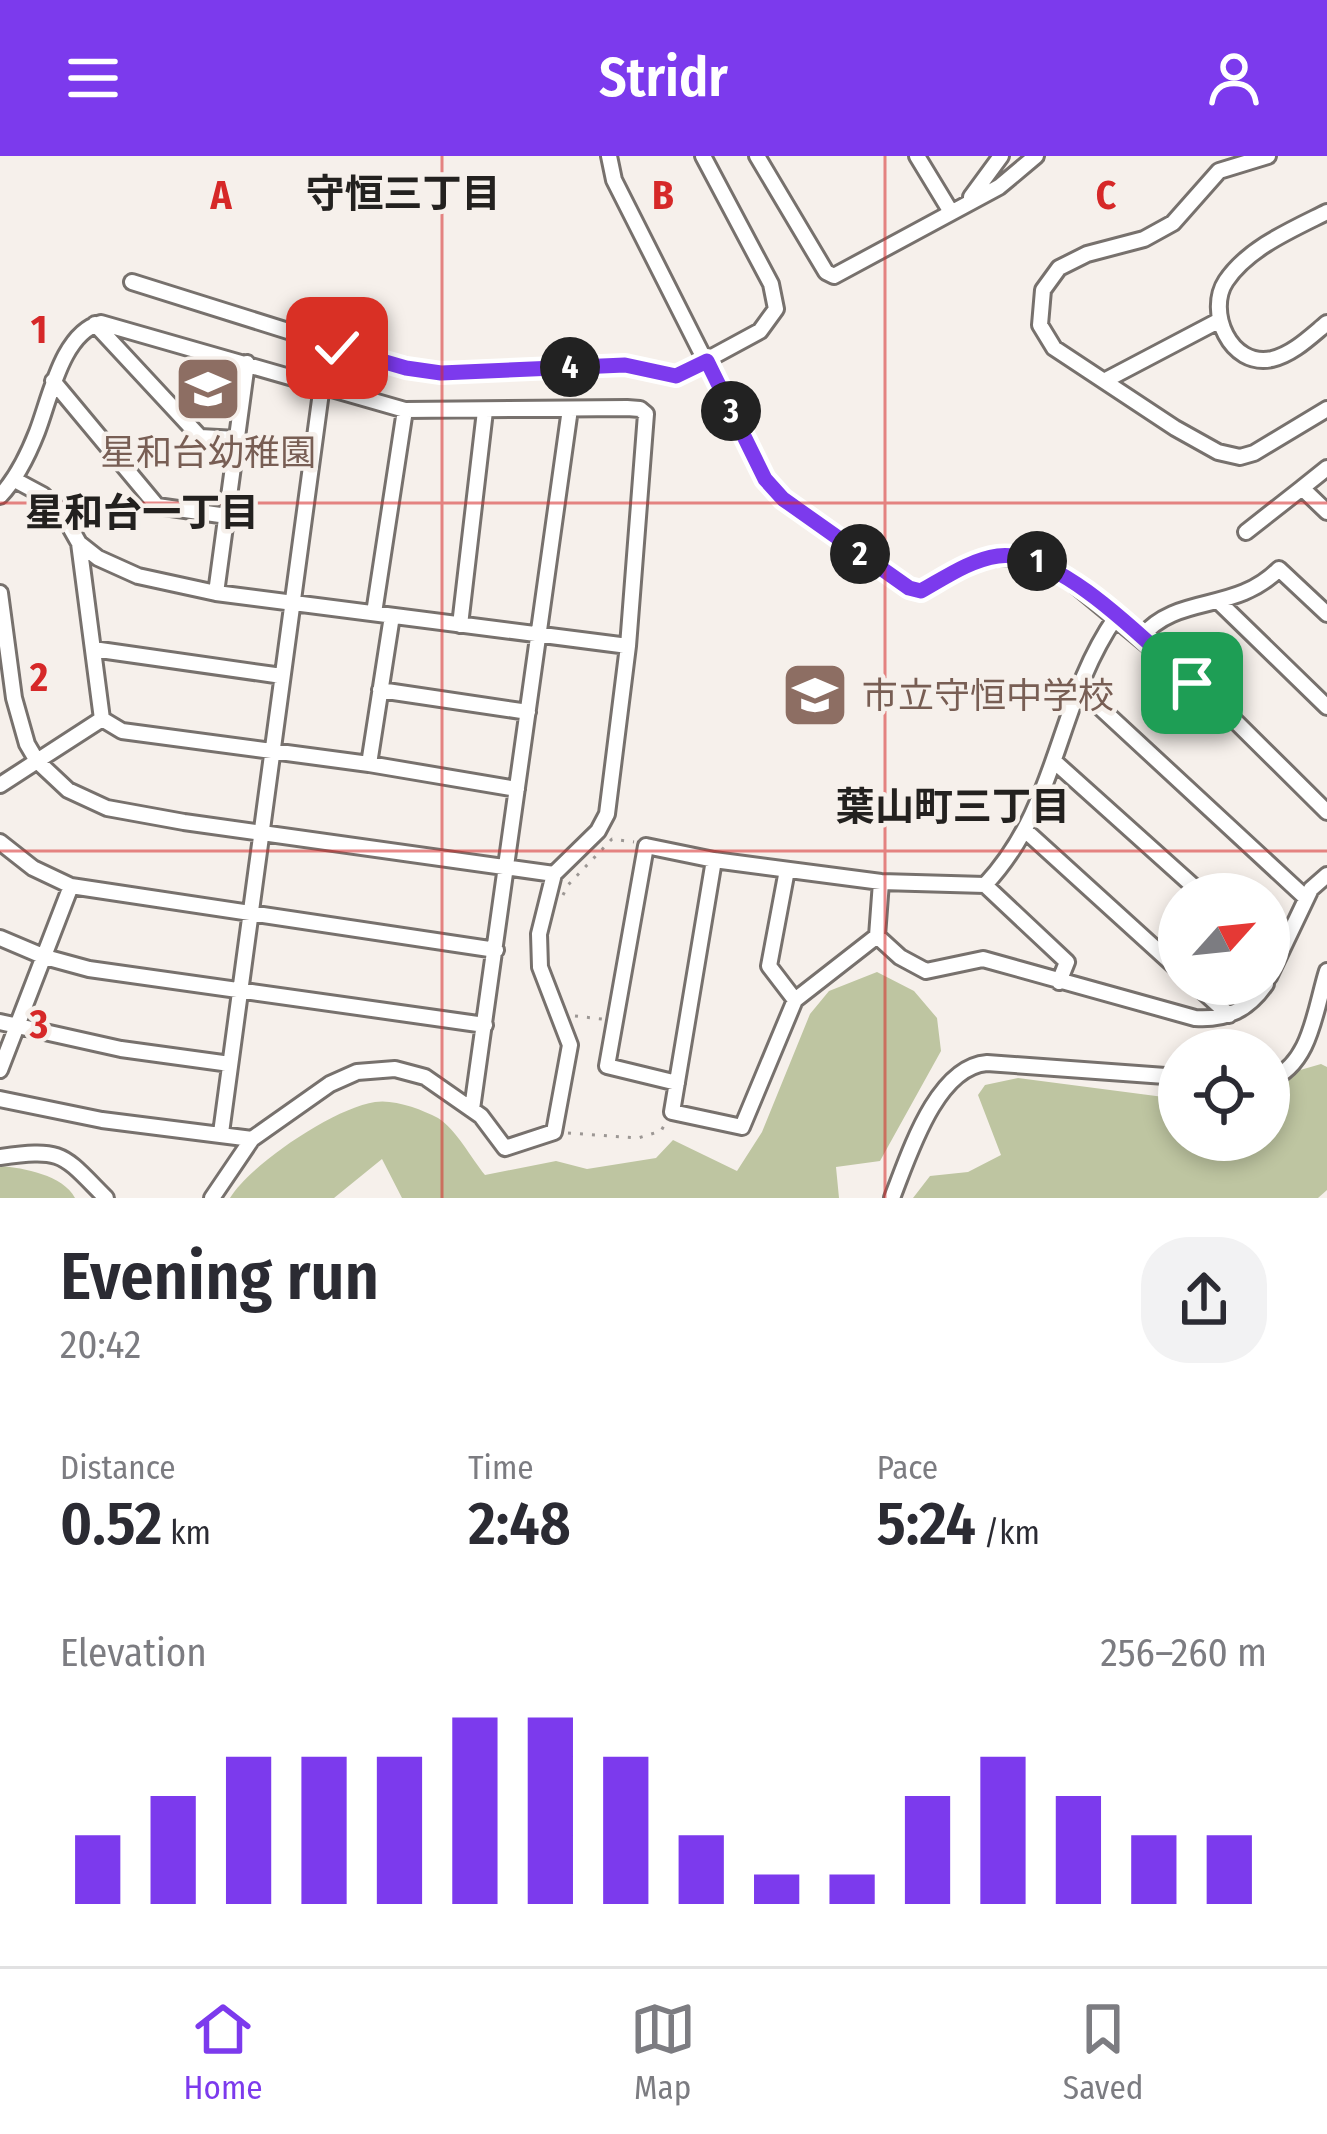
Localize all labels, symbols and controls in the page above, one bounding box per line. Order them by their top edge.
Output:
icon: menu [60,45,126,111]
icon: person [1201,45,1267,111]
text: Stridr [599,46,728,110]
district label: 守恒三丁目 [305,171,501,217]
text: A [209,173,232,219]
text: B [652,173,674,219]
text: C [1096,173,1117,219]
pin [286,297,388,399]
text: 1 [31,307,47,353]
icon: check [304,315,370,381]
pin: 4 [540,337,600,397]
text: 4 [562,347,578,387]
school or university icon: 星和台幼稚園 [173,354,243,424]
pin: 3 [701,381,761,441]
text: 3 [723,391,739,431]
place label: 星和台幼稚園 [100,431,316,475]
district label: 星和台一丁目 [25,490,259,536]
pin: 2 [830,524,890,584]
pin: 1 [1007,531,1067,591]
text: 2 [852,534,868,574]
text: 1 [1030,541,1044,581]
pin [1141,632,1243,734]
icon: arrive [1159,650,1225,716]
text: 2 [29,655,48,701]
school or university icon: 市立守恒中学校 [780,660,850,730]
place label: 市立守恒中学校 [862,674,1114,718]
district label: 葉山町三丁目 [836,784,1070,830]
north arrow [1158,873,1290,1005]
map controls [1158,873,1290,1161]
text: 3 [29,1002,48,1048]
button: locate [1158,1029,1290,1161]
text: Evening run [60,1237,379,1316]
button: share [1141,1237,1267,1363]
text: 20:42 [60,1322,141,1368]
text: Distance [60,1448,176,1488]
text: Time [468,1448,534,1488]
text: Pace [877,1448,938,1488]
text: 0.52 [60,1488,162,1560]
text: 2:48 [468,1488,571,1560]
text: 5:24 [877,1488,976,1560]
text: km [162,1513,211,1553]
text: /km [976,1513,1040,1553]
text: Elevation [60,1630,207,1676]
text: 256–260 m [1100,1630,1267,1676]
tab: Home [184,1996,263,2108]
tab: Map [630,1996,696,2108]
tab: Saved [1063,1996,1143,2108]

